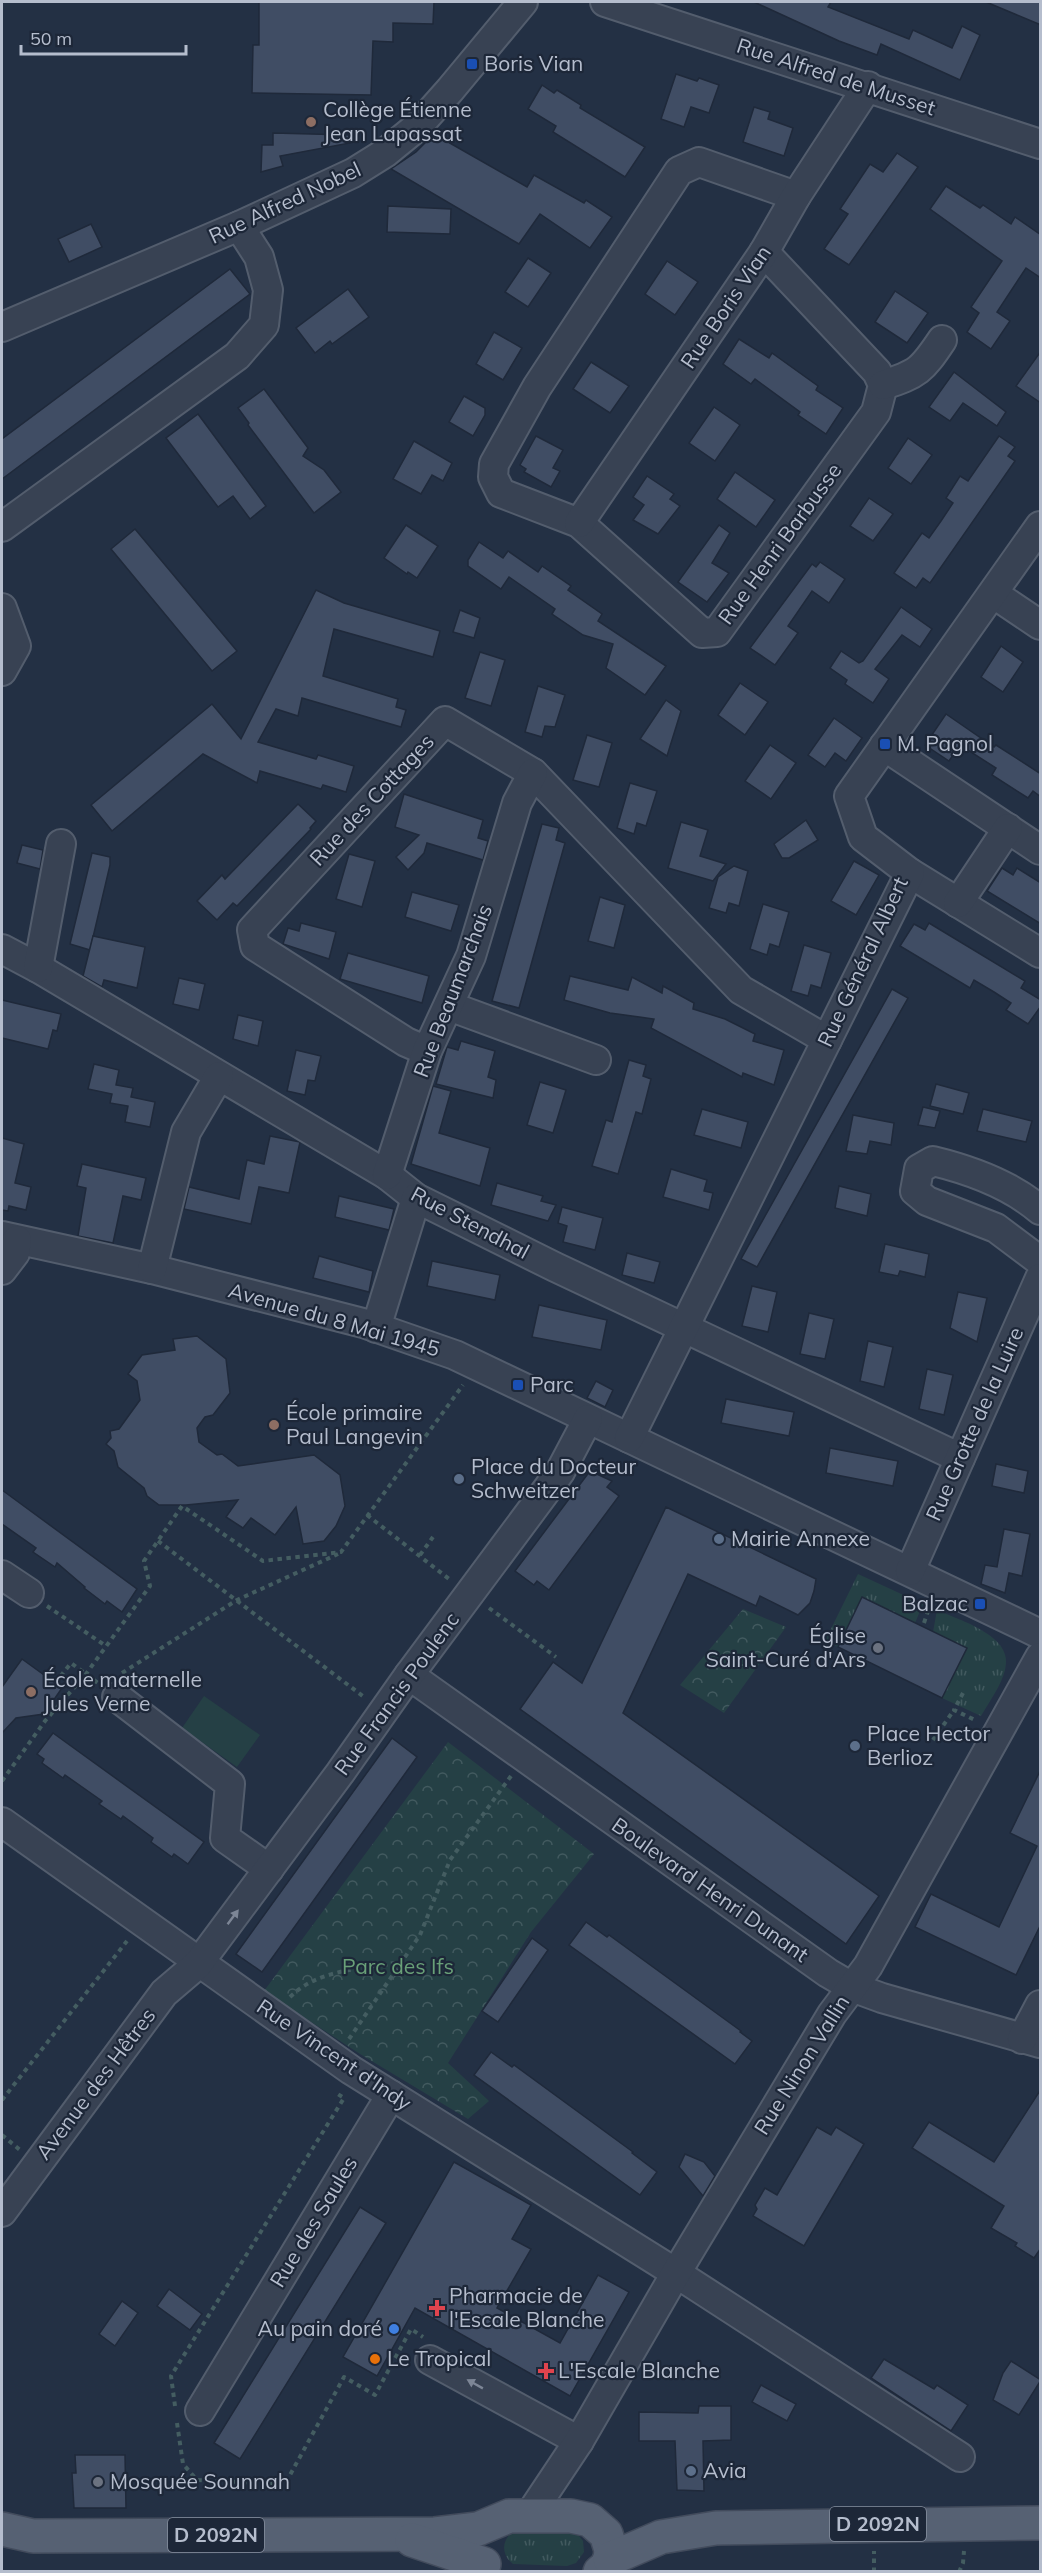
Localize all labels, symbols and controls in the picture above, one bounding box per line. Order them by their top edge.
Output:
scale bar [21,18,186,56]
text: 50 m [30,27,72,50]
street label: Rue Alfred de Musset [734,32,939,120]
place label: Boris Vian [484,50,583,76]
marker: Boris Vian [465,57,479,71]
place label: Collège Étienne Jean Lapassat [323,96,472,146]
marker: Collège Étienne Jean Lapassat [304,115,318,129]
street label: Rue Alfred Nobel [204,155,365,249]
street label: Rue Boris Vian [674,240,776,373]
street label: Rue Henri Barbusse [712,458,846,629]
street label: Rue des Cottages [304,728,439,871]
place label: M. Pagnol [897,730,993,756]
marker: M. Pagnol [878,737,892,751]
street label: Rue Général Albert [811,872,913,1051]
street label: Rue Beaumarchais [407,900,497,1081]
street label: Rue Stendhal [407,1180,534,1264]
street label: Avenue du 8 Mai 1945 [226,1276,443,1362]
street label: Rue Grotte de la Luire [920,1323,1029,1525]
place label: Parc [530,1371,574,1397]
marker: Parc [511,1378,525,1392]
place label: École primaire Paul Langevin [286,1399,423,1449]
marker: École primaire Paul Langevin [267,1418,281,1432]
place label: Place du Docteur Schweitzer [471,1453,636,1503]
marker: Place du Docteur Schweitzer [452,1472,466,1486]
place label: Mairie Annexe [731,1525,870,1551]
marker: Mairie Annexe [712,1532,726,1546]
place label: Balzac [902,1590,968,1616]
marker: Balzac [973,1597,987,1611]
street label: Rue Francis Poulenc [328,1607,464,1780]
place label: Église Saint-Curé d'Ars [706,1622,866,1672]
marker: Église Saint-Curé d'Ars [871,1641,885,1655]
place label: École maternelle Jules Verne [43,1666,202,1716]
marker: École maternelle Jules Verne [24,1685,38,1699]
place label: Place Hector Berlioz [867,1720,991,1770]
marker: Place Hector Berlioz [848,1739,862,1753]
street label: Boulevard Henri Dunant [607,1811,814,1967]
one-way arrow [227,1909,239,1925]
park label: Parc des Ifs [342,1953,454,1979]
street label: Rue Ninon Vallin [748,1990,854,2139]
street label: Rue Vincent d'Indy [252,1993,417,2116]
street label: Avenue des Hêtres [30,2003,161,2164]
street label: Rue des Saules [264,2151,362,2292]
place label: Pharmacie de l'Escale Blanche [449,2282,604,2332]
marker: Pharmacie de l'Escale Blanche [430,2301,444,2315]
place label: Au pain doré [257,2315,382,2341]
marker: Au pain doré [387,2322,401,2336]
place label: Le Tropical [387,2345,491,2371]
marker: Le Tropical [368,2352,382,2366]
place label: L'Escale Blanche [558,2357,720,2383]
marker: L'Escale Blanche [539,2364,553,2378]
one-way arrow [466,2379,483,2389]
place label: Avia [703,2457,747,2483]
marker: Avia [684,2464,698,2478]
place label: Mosquée Sounnah [110,2468,290,2494]
marker: Mosquée Sounnah [91,2475,105,2489]
road number: D 2092N [830,2507,926,2541]
road number: D 2092N [168,2518,264,2552]

